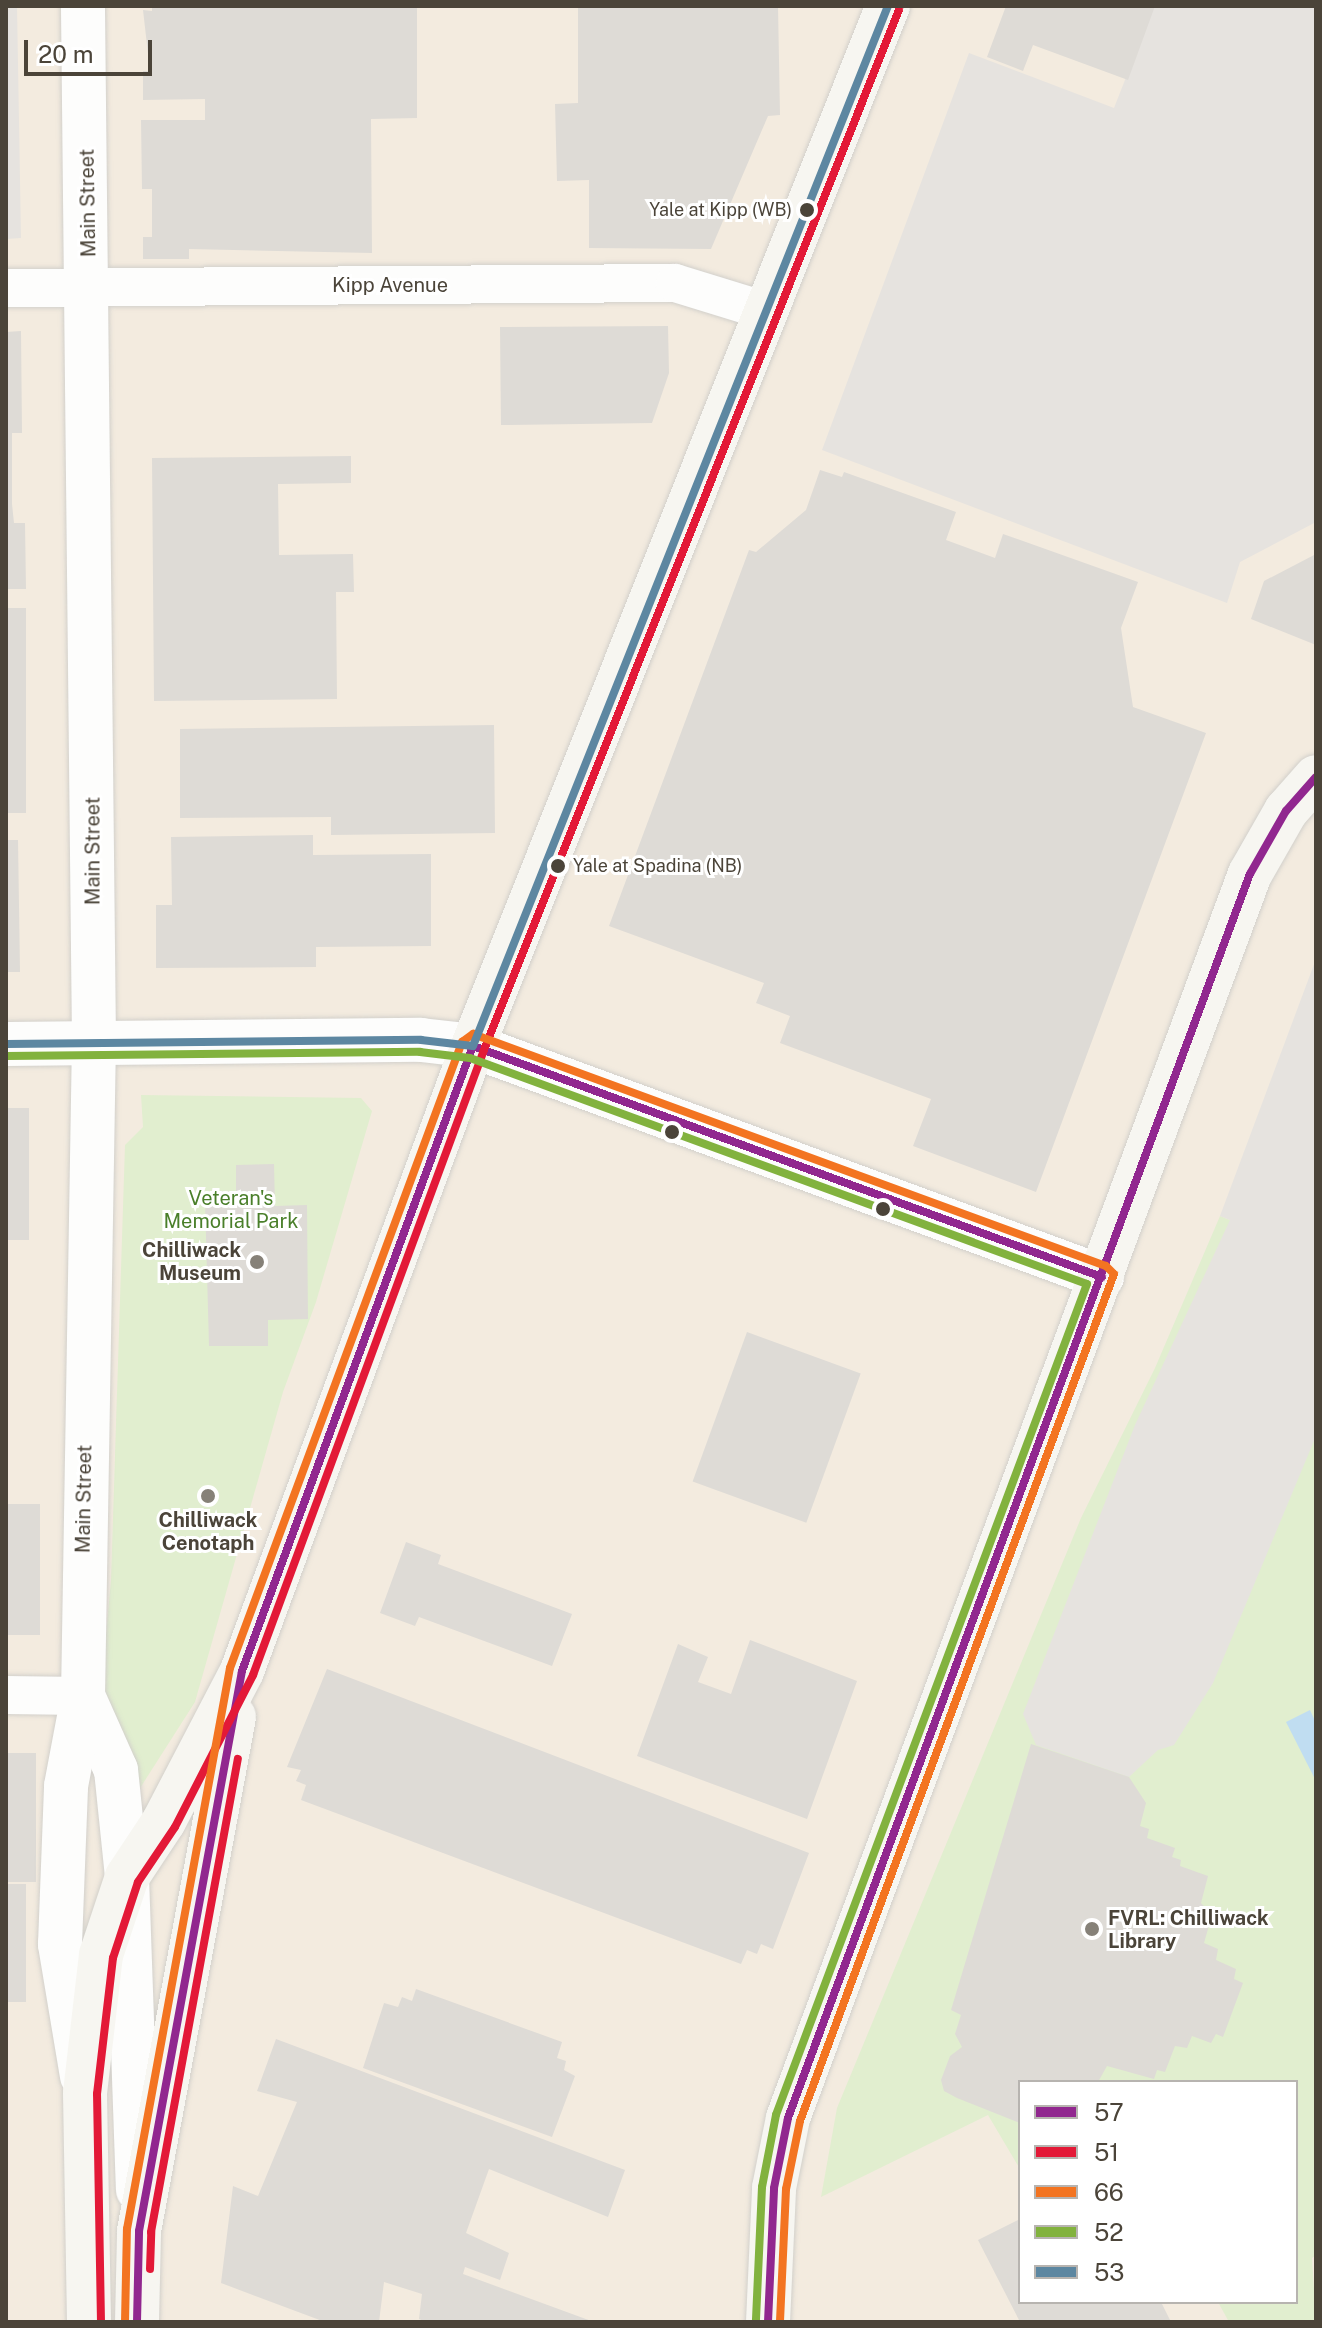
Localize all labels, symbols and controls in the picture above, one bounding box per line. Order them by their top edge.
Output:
scale bar [28,24,156,74]
text: 20 m [38,40,94,68]
street label: Main Street [75,148,101,258]
place label: Yale at Kipp (WB) [649,199,792,221]
marker: Yale at Kipp (WB) [799,202,815,218]
street label: Kipp Avenue [332,273,448,297]
street label: Main Street [81,797,105,905]
place label: Yale at Spadina (NB) [573,855,742,877]
marker: Yale at Spadina (NB) [550,858,566,874]
unlabelled marker [664,1124,680,1140]
park label: Veteran's Memorial Park [164,1186,298,1233]
unlabelled marker [875,1201,891,1217]
place label: Chilliwack Museum [142,1238,241,1285]
marker: Chilliwack Museum [248,1253,266,1271]
street label: Main Street [71,1444,97,1554]
marker: Chilliwack Cenotaph [199,1487,217,1505]
place label: Chilliwack Cenotaph [159,1508,257,1555]
place label: FVRL: Chilliwack Library [1108,1906,1269,1953]
marker: FVRL: Chilliwack Library [1083,1920,1101,1938]
legend [1018,2080,1298,2304]
text: 57 [1094,2098,1124,2126]
text: 51 [1094,2138,1119,2166]
text: 66 [1094,2178,1124,2206]
text: 52 [1094,2218,1124,2246]
text: 53 [1094,2258,1125,2286]

